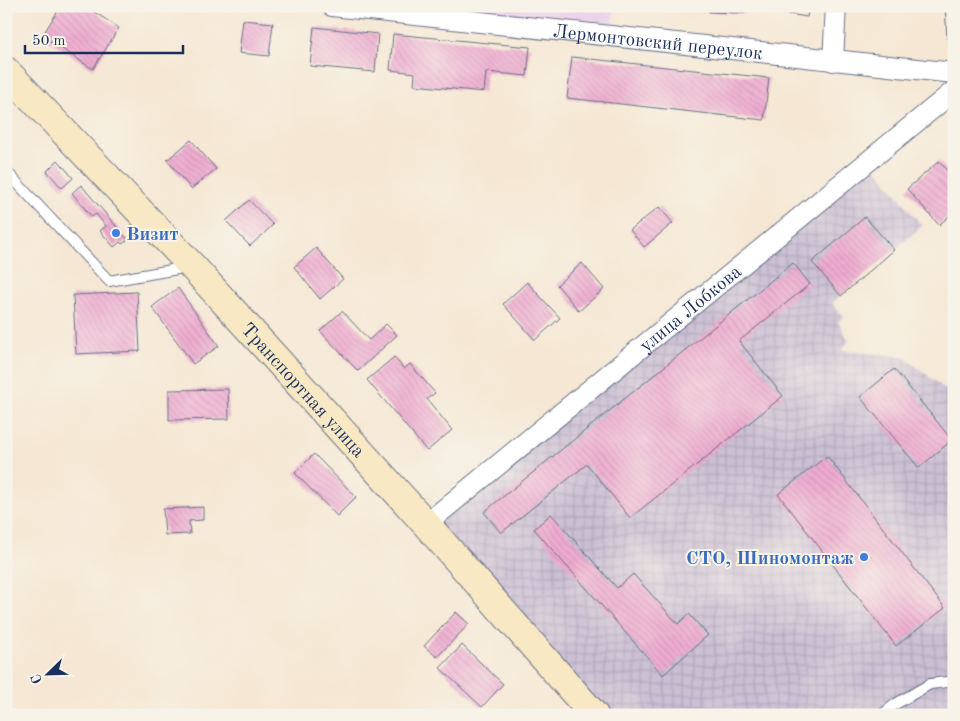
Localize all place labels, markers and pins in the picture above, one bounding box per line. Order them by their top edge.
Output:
place label: Визит [126,226,179,245]
marker: Визит [110,227,122,239]
place label: СТО, Шиномонтаж [686,550,854,569]
marker: СТО, Шиномонтаж [858,551,870,563]

